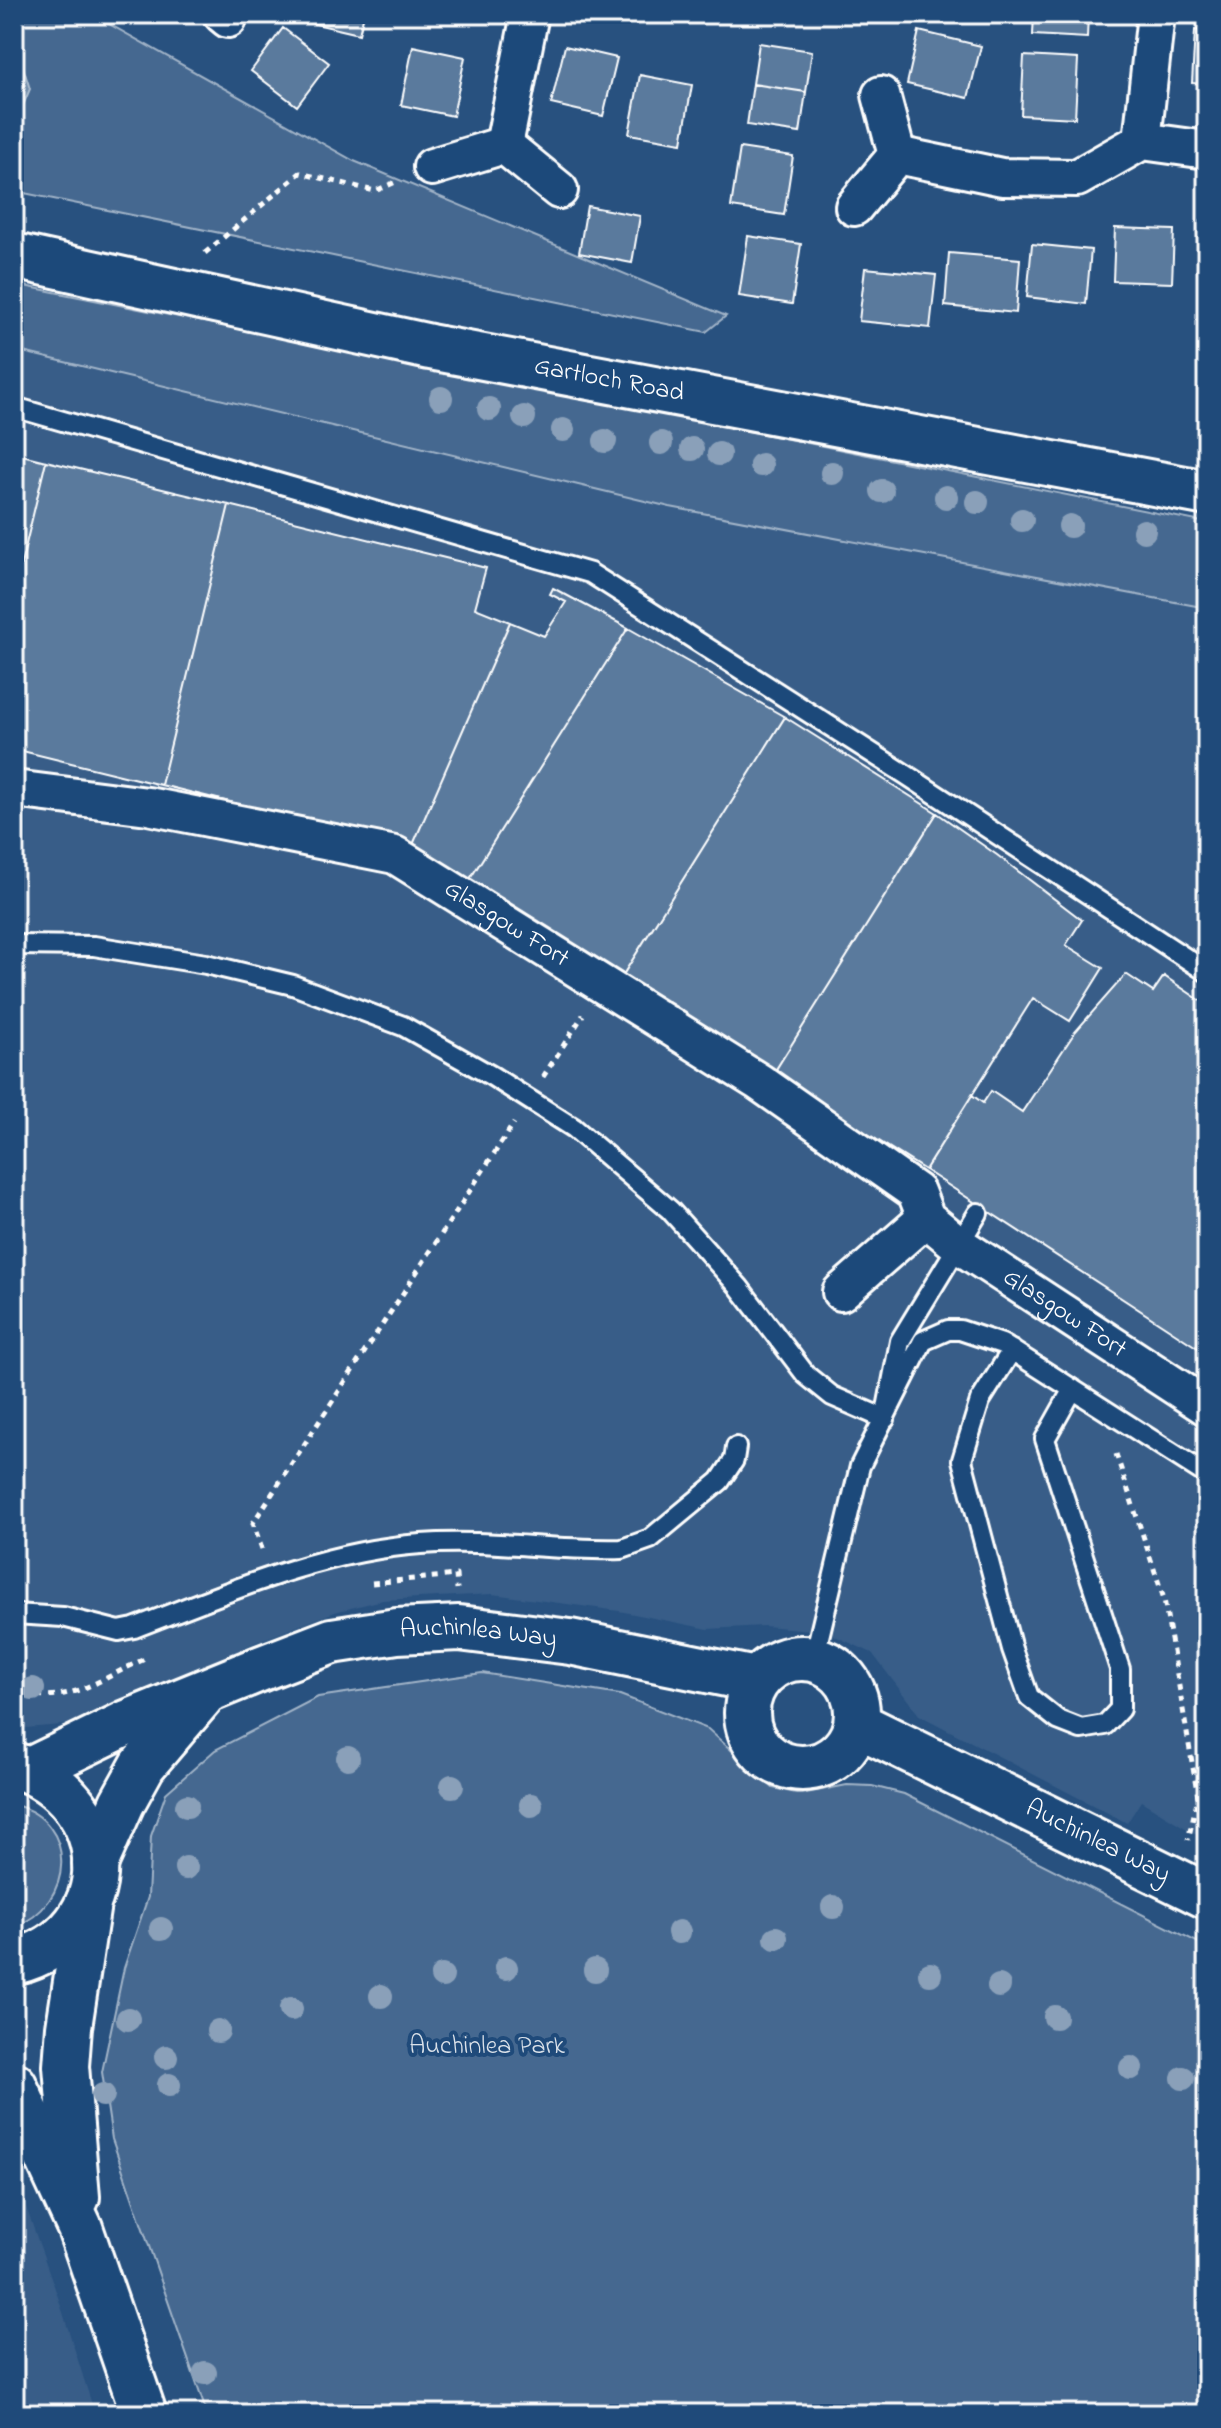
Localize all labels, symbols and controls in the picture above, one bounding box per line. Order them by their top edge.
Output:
street label: Gartloch Road [531,348,688,413]
street label: Glasgow Fort [436,871,577,978]
street label: Glasgow Fort [995,1259,1134,1369]
street label: Auchinlea Way [399,1609,559,1659]
street label: Auchinlea Way [1018,1790,1177,1894]
park label: Auchinlea Park [409,2028,565,2066]

